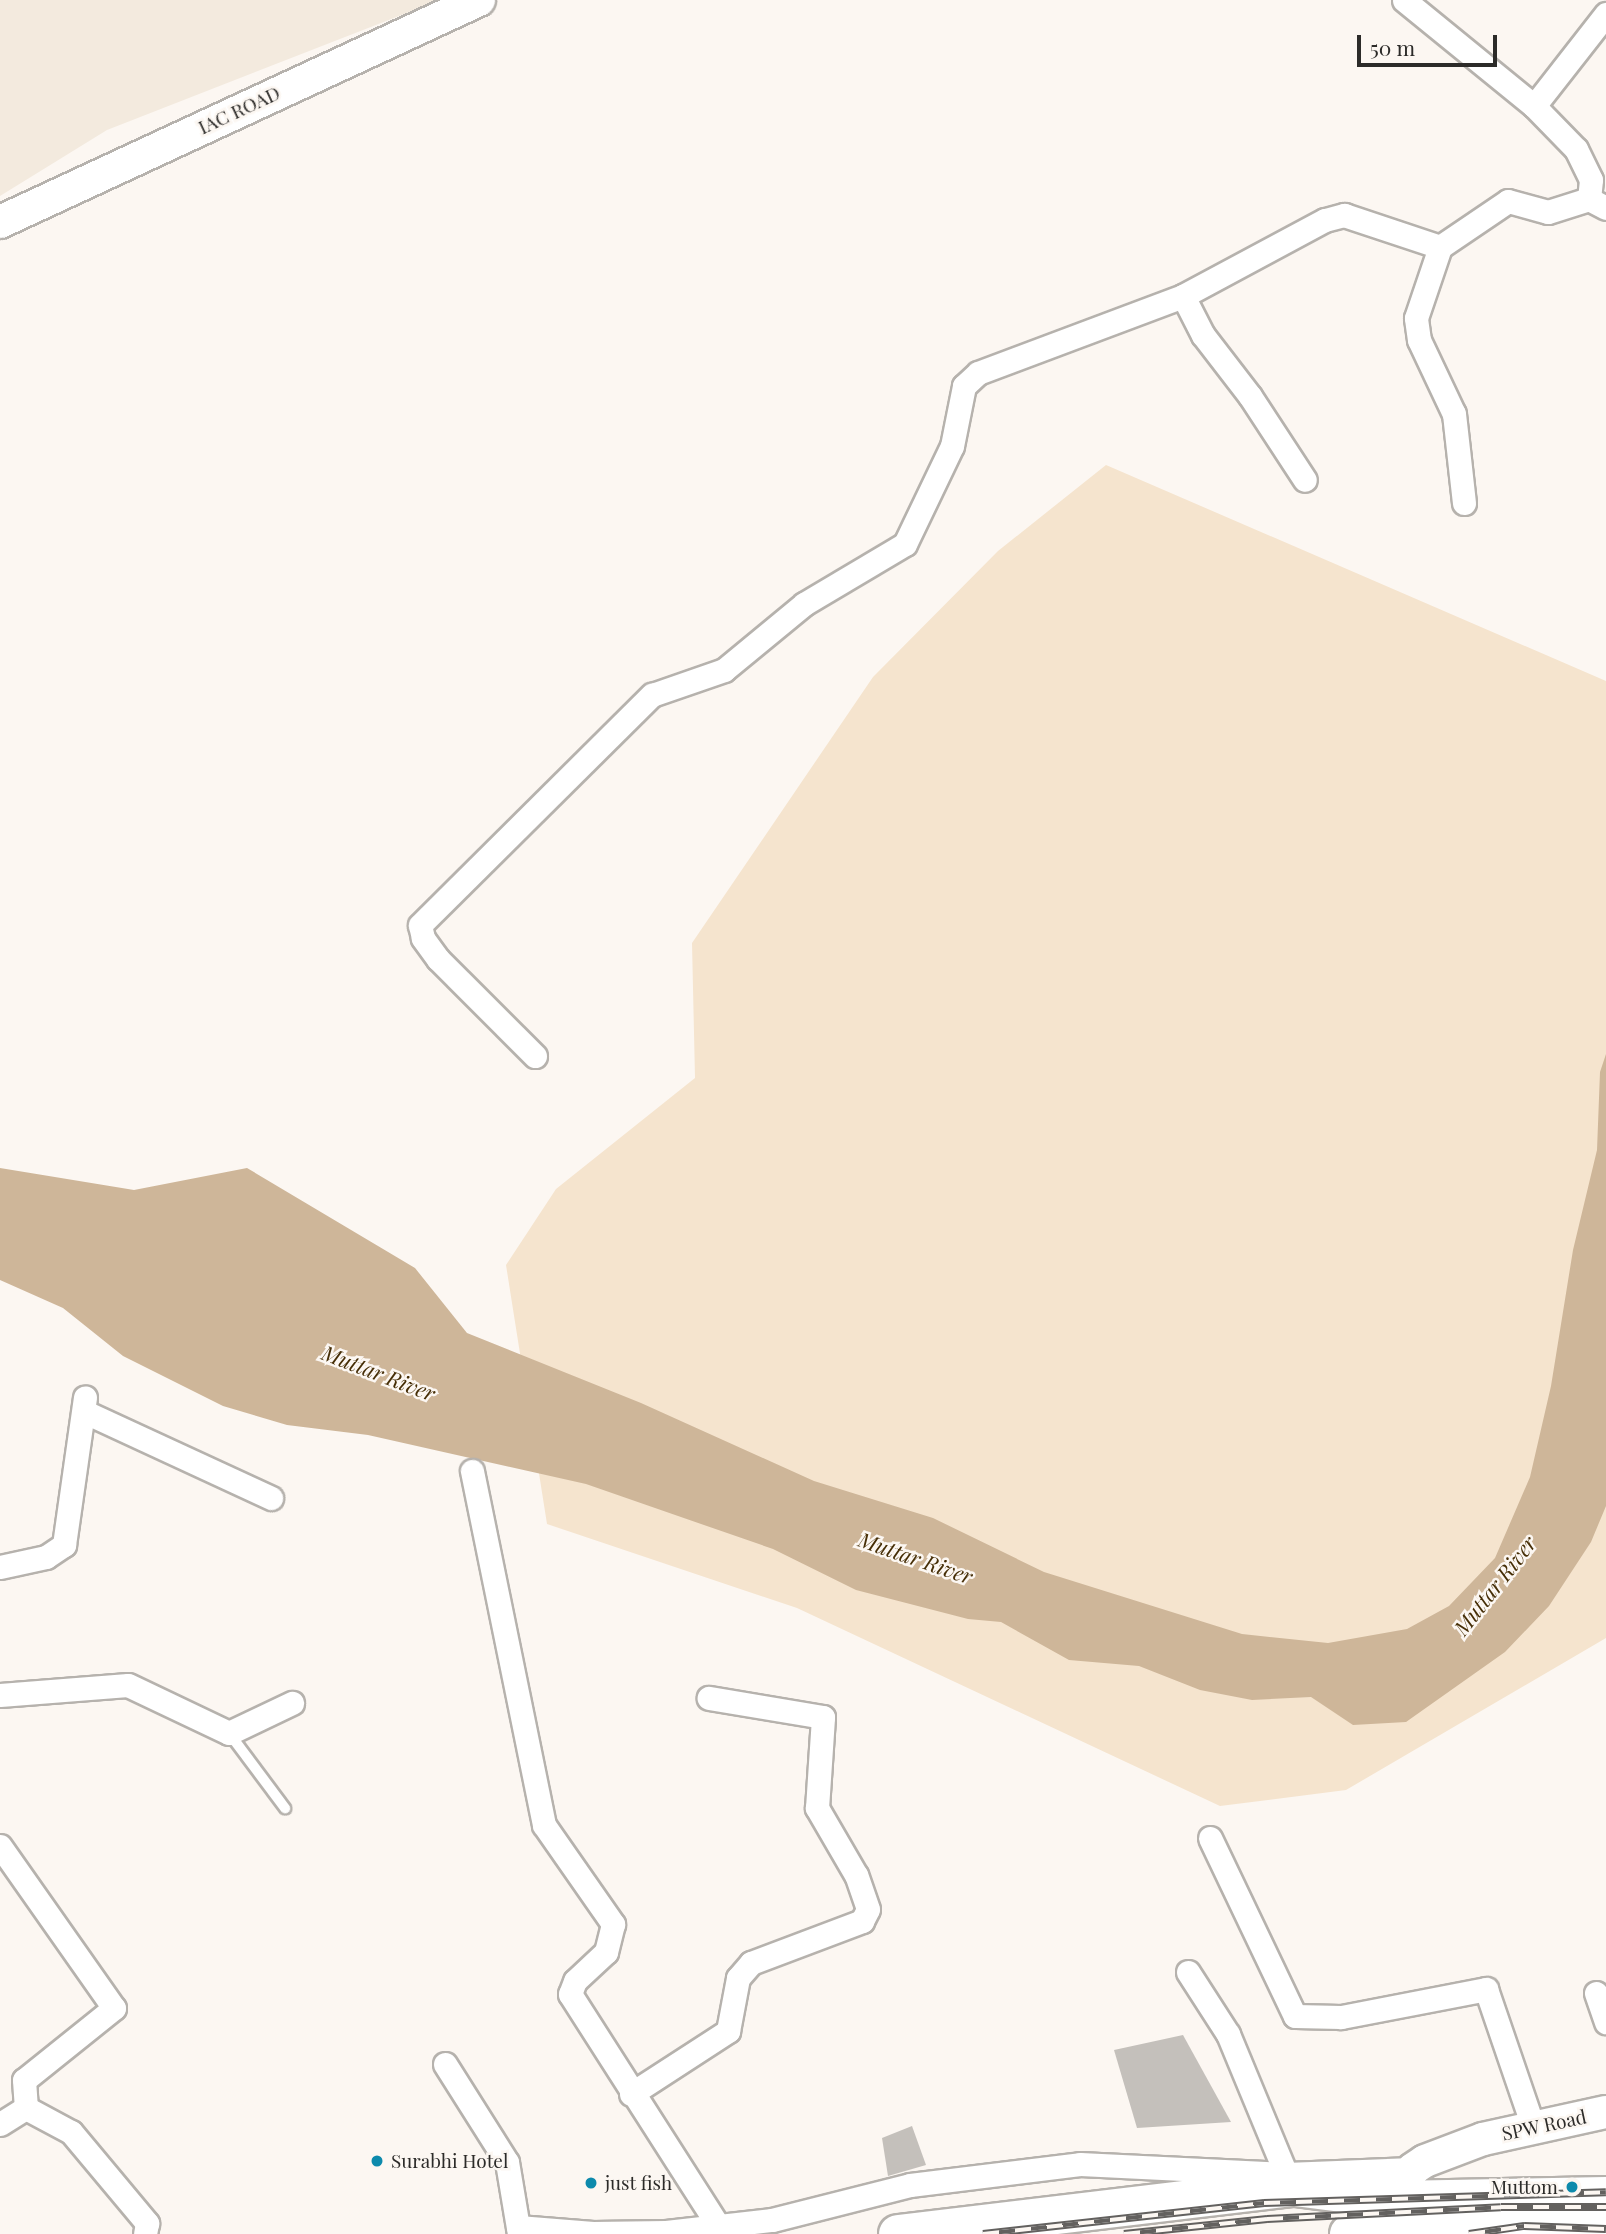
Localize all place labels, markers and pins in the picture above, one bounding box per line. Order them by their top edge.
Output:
place label: Surabhi Hotel [391,2150,508,2172]
marker: Surabhi Hotel [369,2153,385,2169]
place label: just fish [605,2172,673,2194]
marker: just fish [583,2175,599,2191]
place label: Muttom [1491,2176,1558,2198]
marker: Muttom [1564,2179,1580,2195]

